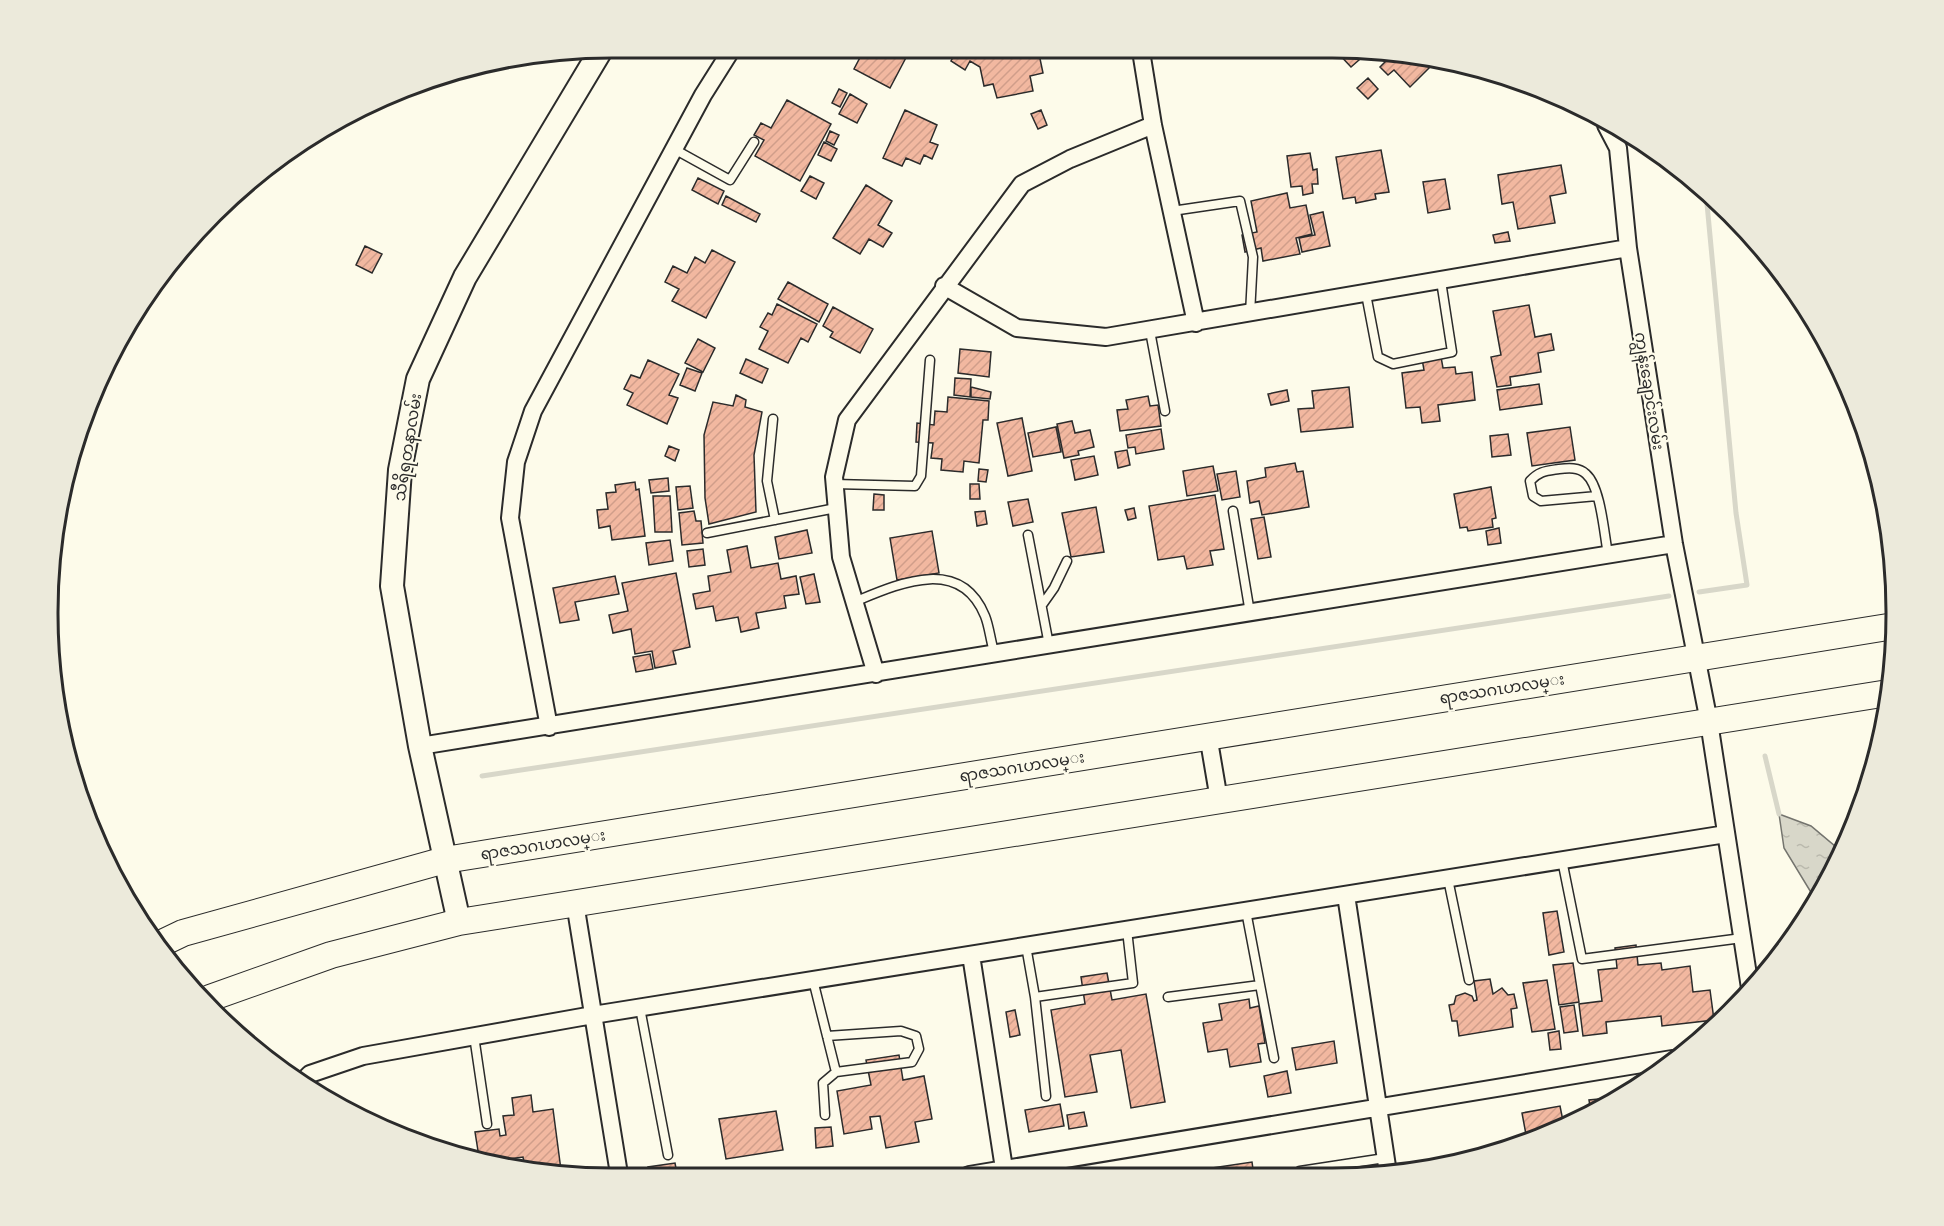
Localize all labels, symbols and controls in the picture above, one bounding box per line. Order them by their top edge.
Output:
street label: ကျွန်းချောင်းလမ်း [1625,330,1670,452]
street label: သီရိရတနာလမ်း [388,392,429,503]
street label: ရာဇသဂၤဟလမ္း [1438,669,1567,712]
street label: ရာဇသဂၤဟလမ္း [958,747,1087,790]
street label: ရာဇသဂၤဟလမ္း [479,825,608,868]

